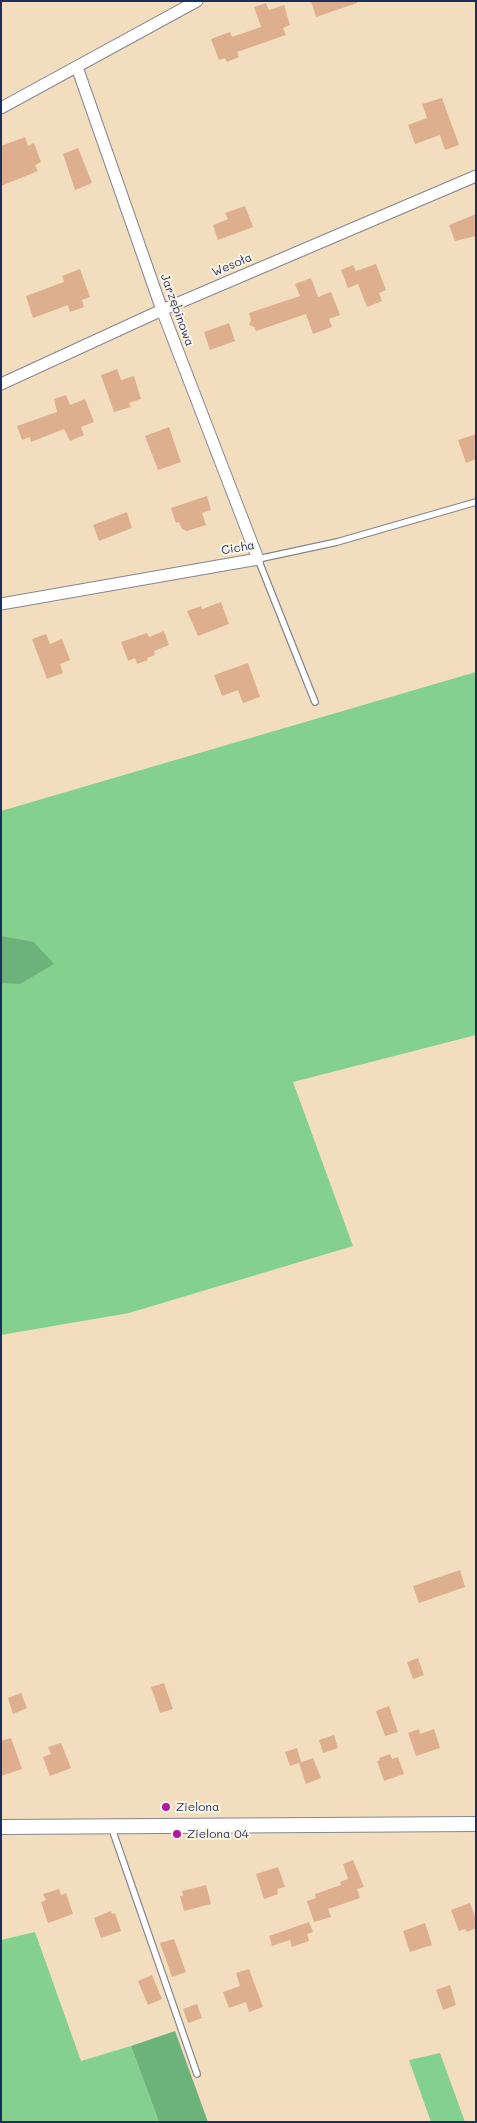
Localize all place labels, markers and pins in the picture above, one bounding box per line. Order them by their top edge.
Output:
place label: Zielona [176,1800,219,1814]
marker: Zielona [160,1801,172,1813]
place label: Zielona 04 [187,1827,249,1841]
marker: Zielona 04 [171,1828,183,1840]

